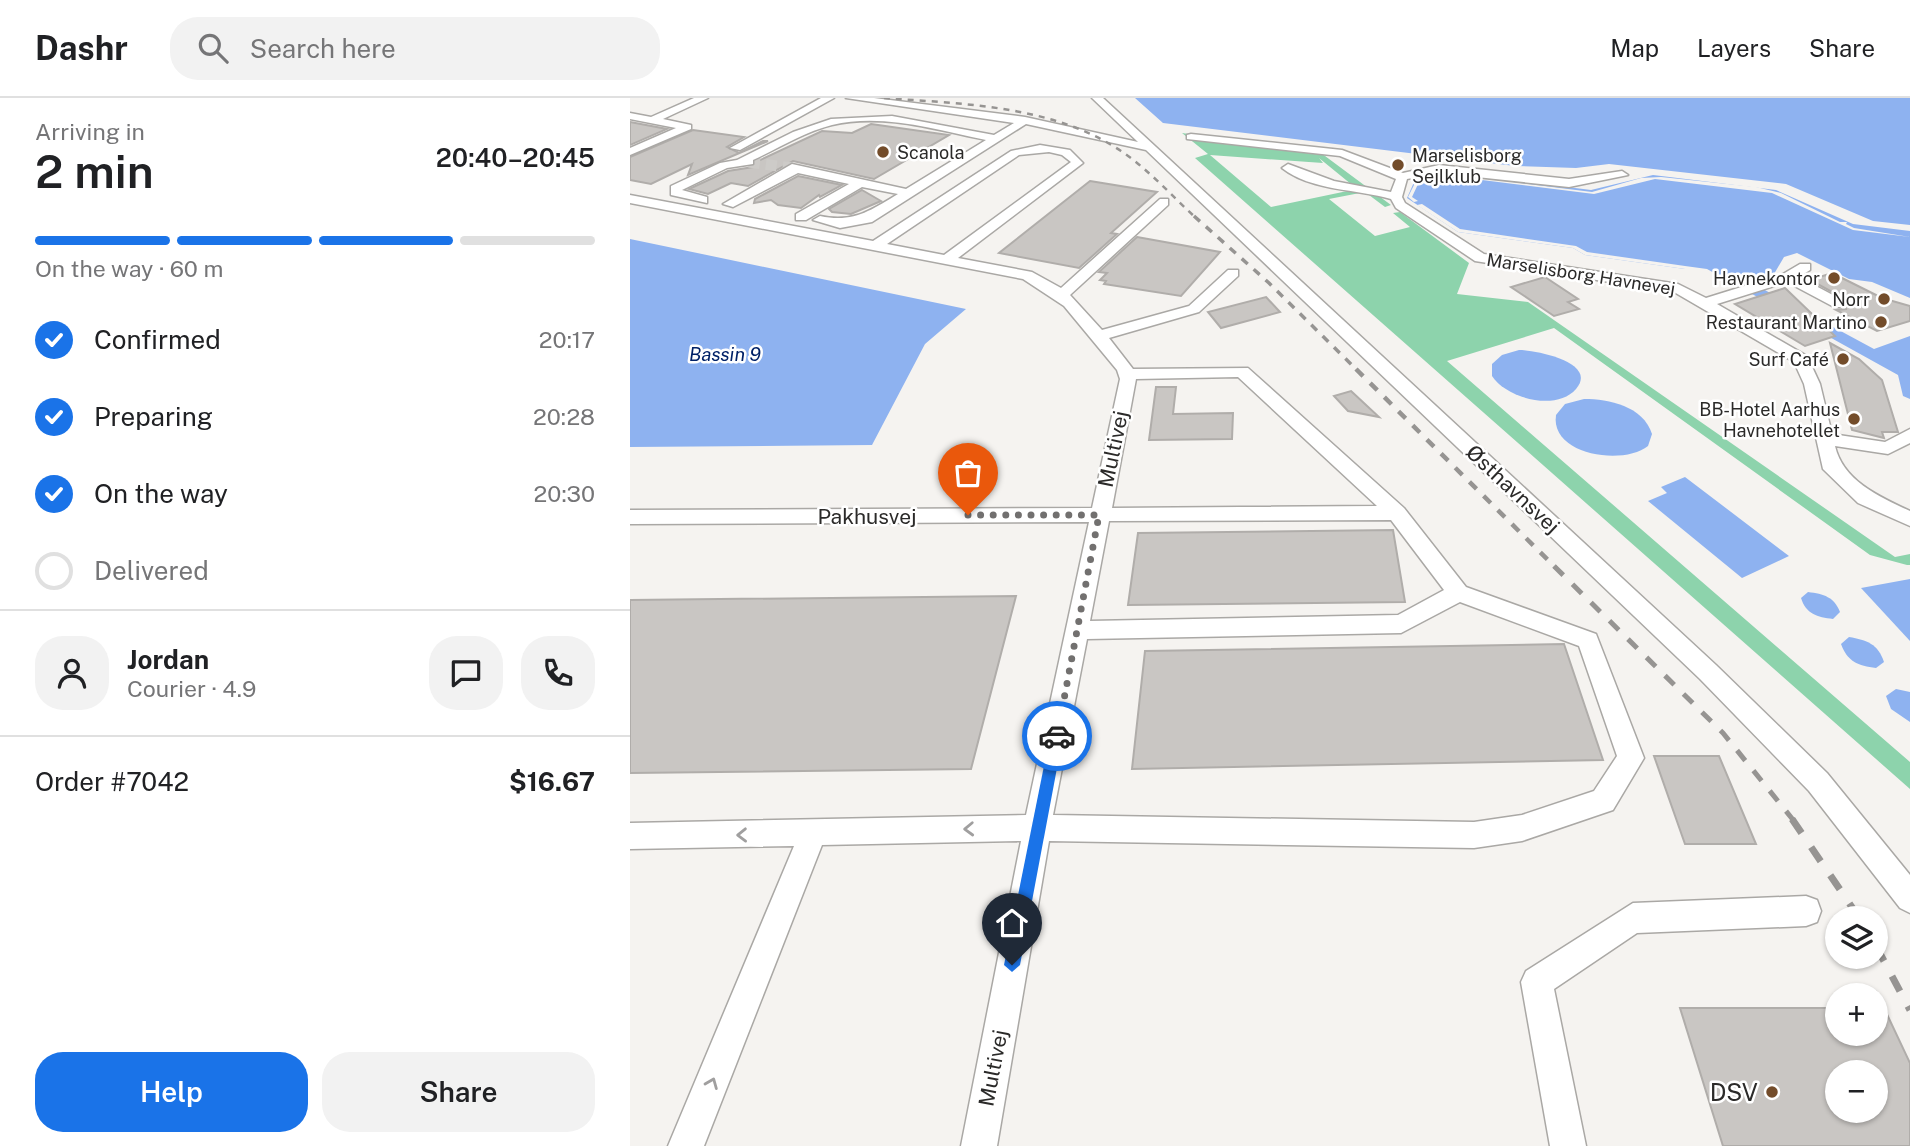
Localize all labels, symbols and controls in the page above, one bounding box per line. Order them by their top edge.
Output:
search box [170,17,660,80]
text: Dashr [35,29,128,67]
icon: search [194,29,232,67]
text: Search here [250,33,396,64]
text: Map [1610,34,1659,62]
text: Layers [1697,34,1771,62]
text: Share [1809,34,1875,62]
text: Arriving in [35,118,145,145]
text: 20:40–20:45 [436,142,595,173]
place label: Scanola [897,142,965,163]
text: 2 min [35,144,154,198]
marker: Scanola [875,144,891,160]
place label: Marselisborg Sejlklub [1412,145,1522,187]
marker: Marselisborg Sejlklub [1390,157,1406,173]
street label: Marselisborg Havnevej [1485,249,1677,299]
text: On the way · 60 m [35,255,223,282]
place label: Havnekontor [1713,268,1820,289]
marker: Havnekontor [1826,270,1842,286]
place label: Norr [1832,289,1870,310]
marker: Norr [1876,291,1892,307]
place label: Restaurant Martino [1706,312,1867,333]
marker: Restaurant Martino [1873,314,1889,330]
icon: check [35,321,73,359]
text: Confirmed [94,324,221,355]
text: 20:17 [539,326,595,353]
water label: Bassin 9 [689,343,762,365]
place label: Surf Café [1749,349,1829,370]
marker: Surf Café [1835,351,1851,367]
icon: check [35,398,73,436]
place label: BB-Hotel Aarhus Havnehotellet [1699,399,1840,441]
text: Preparing [94,401,213,432]
text: 20:28 [533,403,595,430]
street label: Multivej [1093,408,1133,490]
marker: BB-Hotel Aarhus Havnehotellet [1846,411,1862,427]
street label: Østhavnsvej [1461,439,1565,539]
pin [938,443,998,515]
icon: bag [949,454,987,492]
icon: check [35,475,73,513]
text: On the way [94,478,228,509]
text: 20:30 [534,480,595,507]
street label: Pakhusvej [817,504,917,529]
text: Delivered [94,555,209,586]
button: person [35,636,109,710]
button: chat [429,636,503,710]
button: phone [521,636,595,710]
text: Jordan [127,644,209,675]
text: Courier · 4.9 [127,675,256,702]
courier [1022,701,1092,771]
icon: car [1038,717,1076,755]
text: Order #7042 [35,766,189,797]
text: $16.67 [509,766,595,797]
one-way arrow [963,822,974,837]
one-way arrow [736,827,747,842]
pin [982,893,1042,965]
icon: home [993,904,1031,942]
map controls [1825,906,1888,1123]
button: layers [1825,906,1888,969]
button: + [1825,983,1888,1046]
street label: Multivej [973,1028,1013,1108]
button: Help [35,1052,308,1132]
button: Share [322,1052,595,1132]
button: − [1825,1060,1888,1123]
one-way arrow [703,1077,717,1089]
place label: DSV [1710,1078,1758,1106]
marker: DSV [1764,1084,1780,1100]

